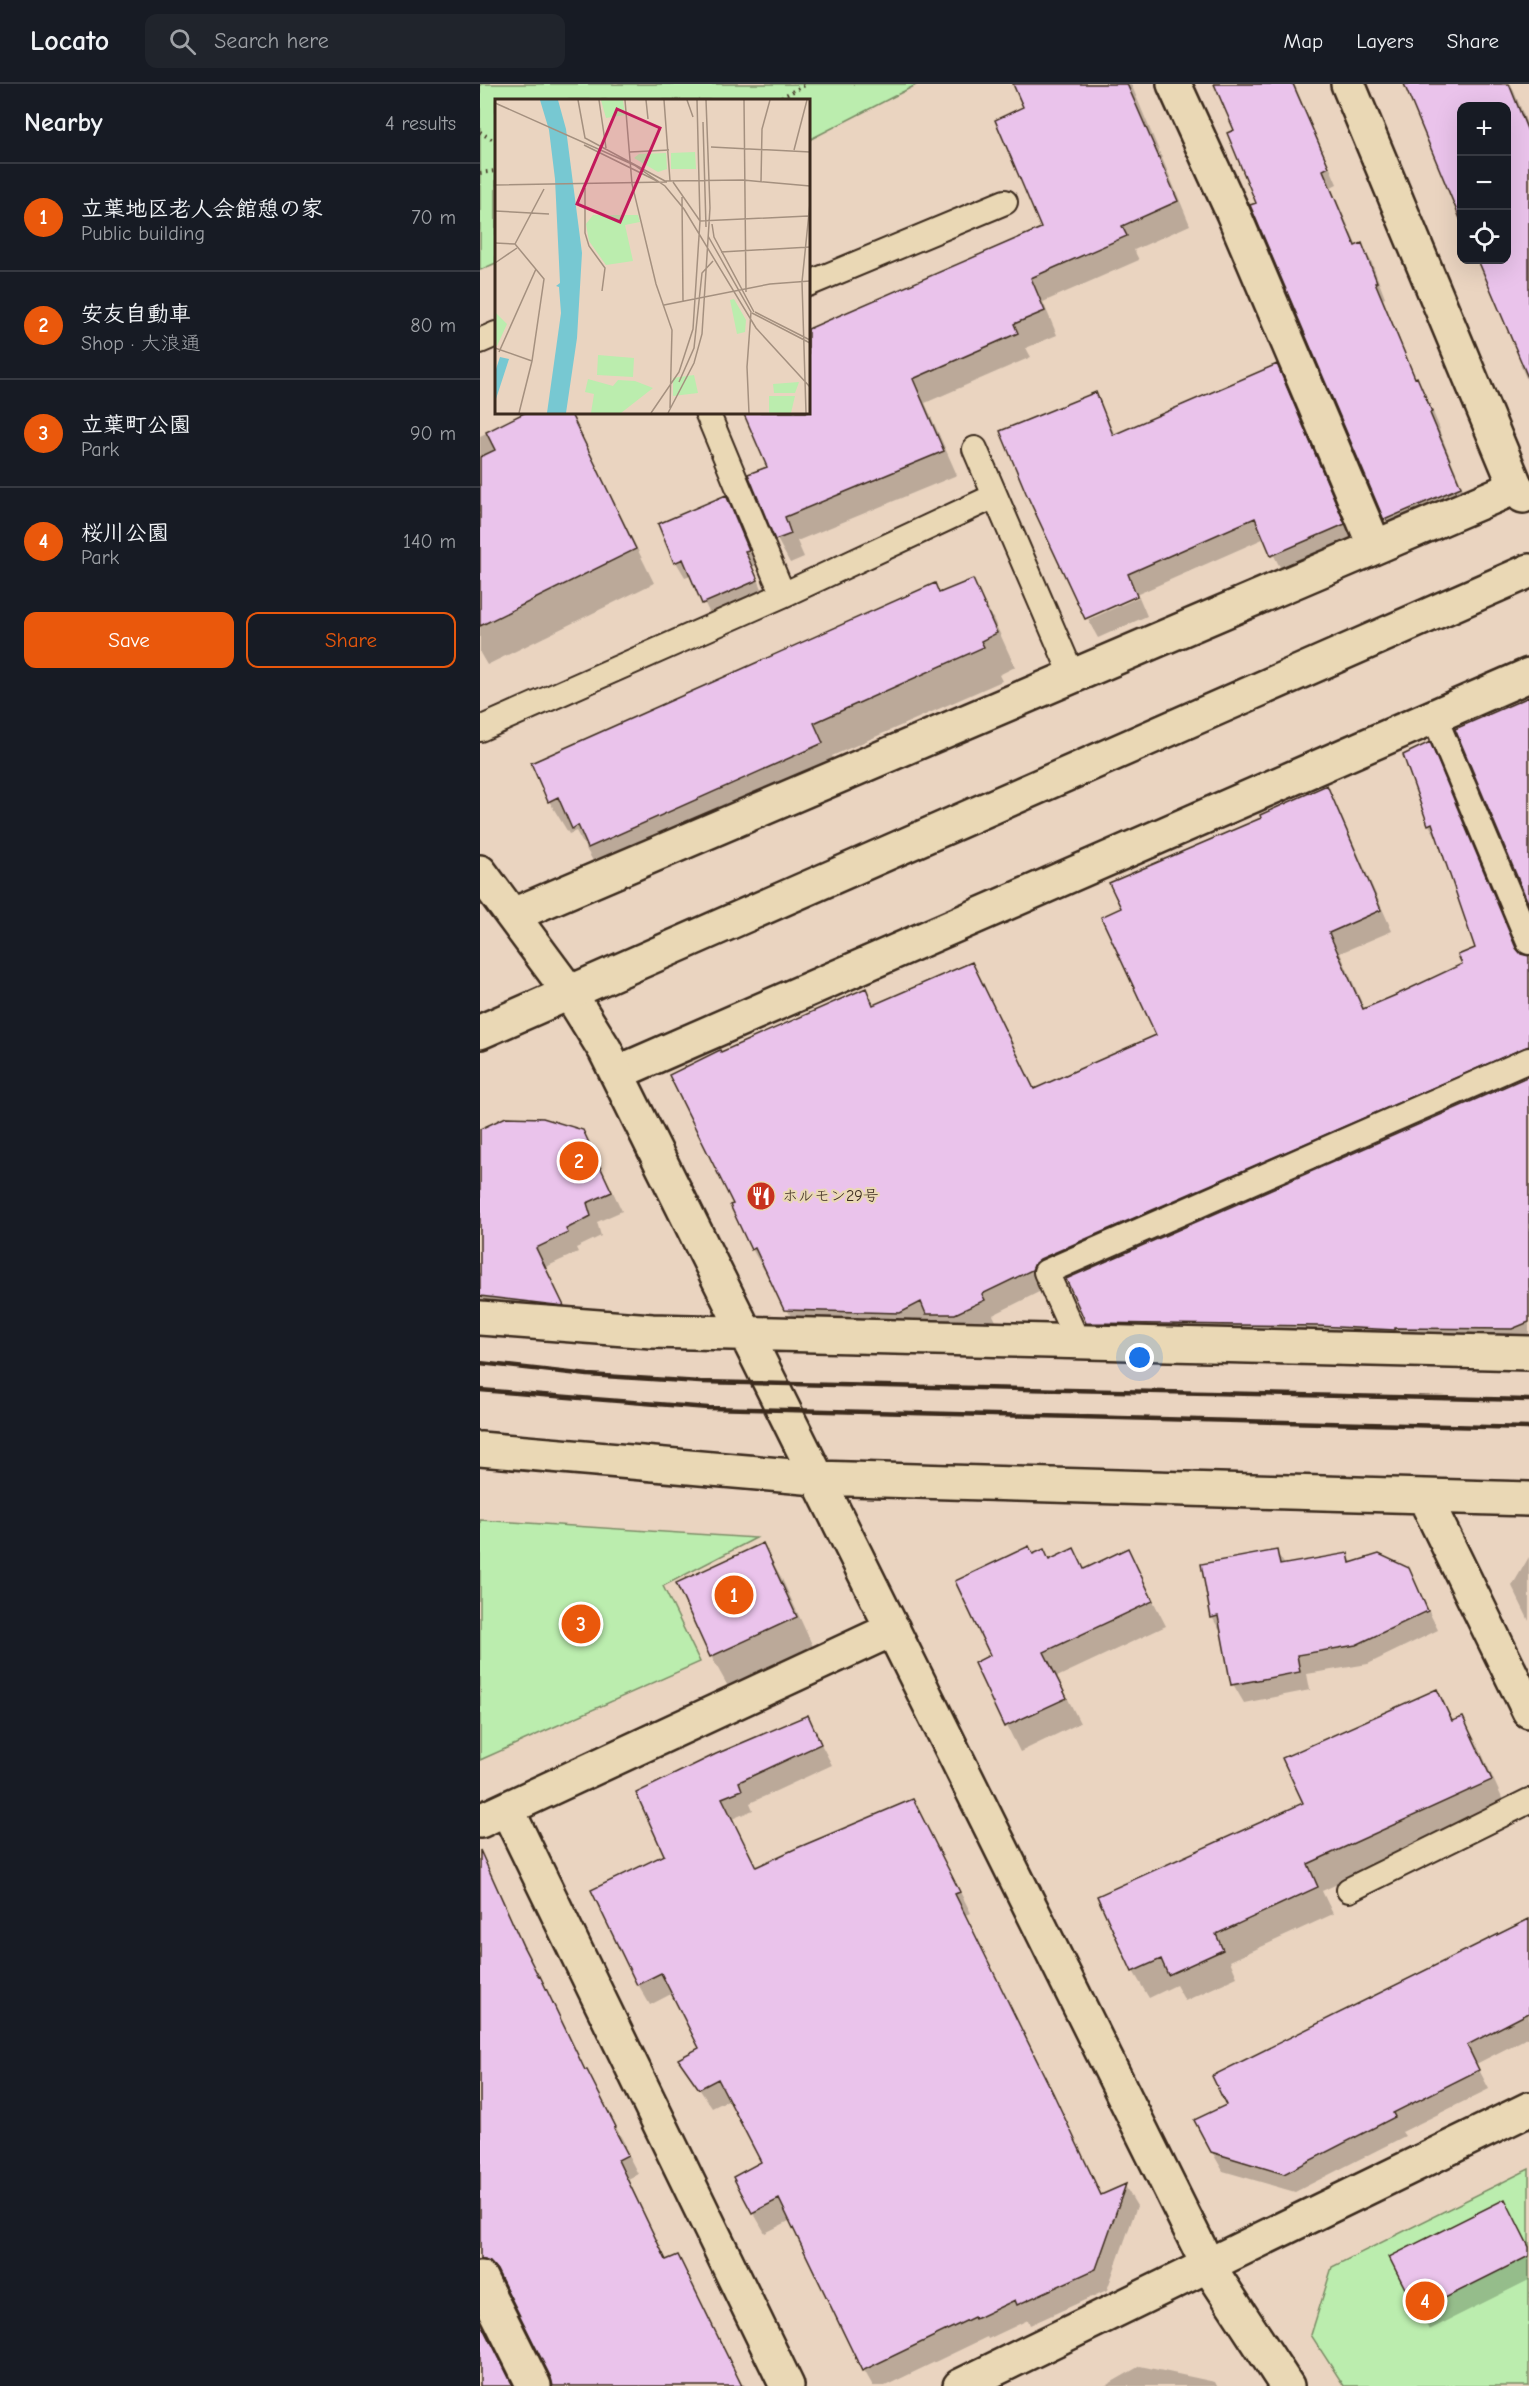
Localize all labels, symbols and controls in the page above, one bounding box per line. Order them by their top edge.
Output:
search box [145,14,565,68]
text: Locato [30,25,109,57]
icon: search [166,25,199,58]
text: Search here [214,28,329,54]
text: Map [1284,29,1323,53]
text: Layers [1356,29,1414,53]
text: Share [1447,29,1499,53]
inset map [495,99,810,414]
map controls [1457,102,1511,264]
button: + [1457,102,1511,156]
text: Nearby [24,108,103,138]
text: 4 results [385,112,456,135]
button: − [1457,156,1511,210]
text: 立葉地区老人会館憩の家 [81,196,323,222]
text: 1 [40,206,47,229]
text: 70 m [411,206,456,229]
button: locate [1457,210,1511,264]
text: Public building [81,222,205,245]
text: 安友自動車 [81,301,191,327]
text: 2 [39,314,48,337]
text: 80 m [410,314,456,337]
text: Shop · 大浪通 [81,332,201,355]
text: 立葉町公園 [81,412,191,438]
text: 3 [39,422,48,445]
text: 90 m [410,422,456,445]
text: Park [81,438,119,461]
text: 桜川公園 [81,520,169,546]
text: 4 [39,530,48,553]
text: 140 m [403,530,456,553]
text: Park [81,546,119,569]
button: Save [24,612,234,668]
button: Share [246,612,456,668]
pin: 2 [560,1138,598,1184]
restaurant icon: ホルモン29号 [745,1180,777,1212]
place label: ホルモン29号 [782,1187,879,1205]
your location [1125,1343,1154,1372]
pin: 1 [714,1572,754,1618]
pin: 3 [562,1602,600,1646]
pin: 4 [1406,2278,1444,2324]

